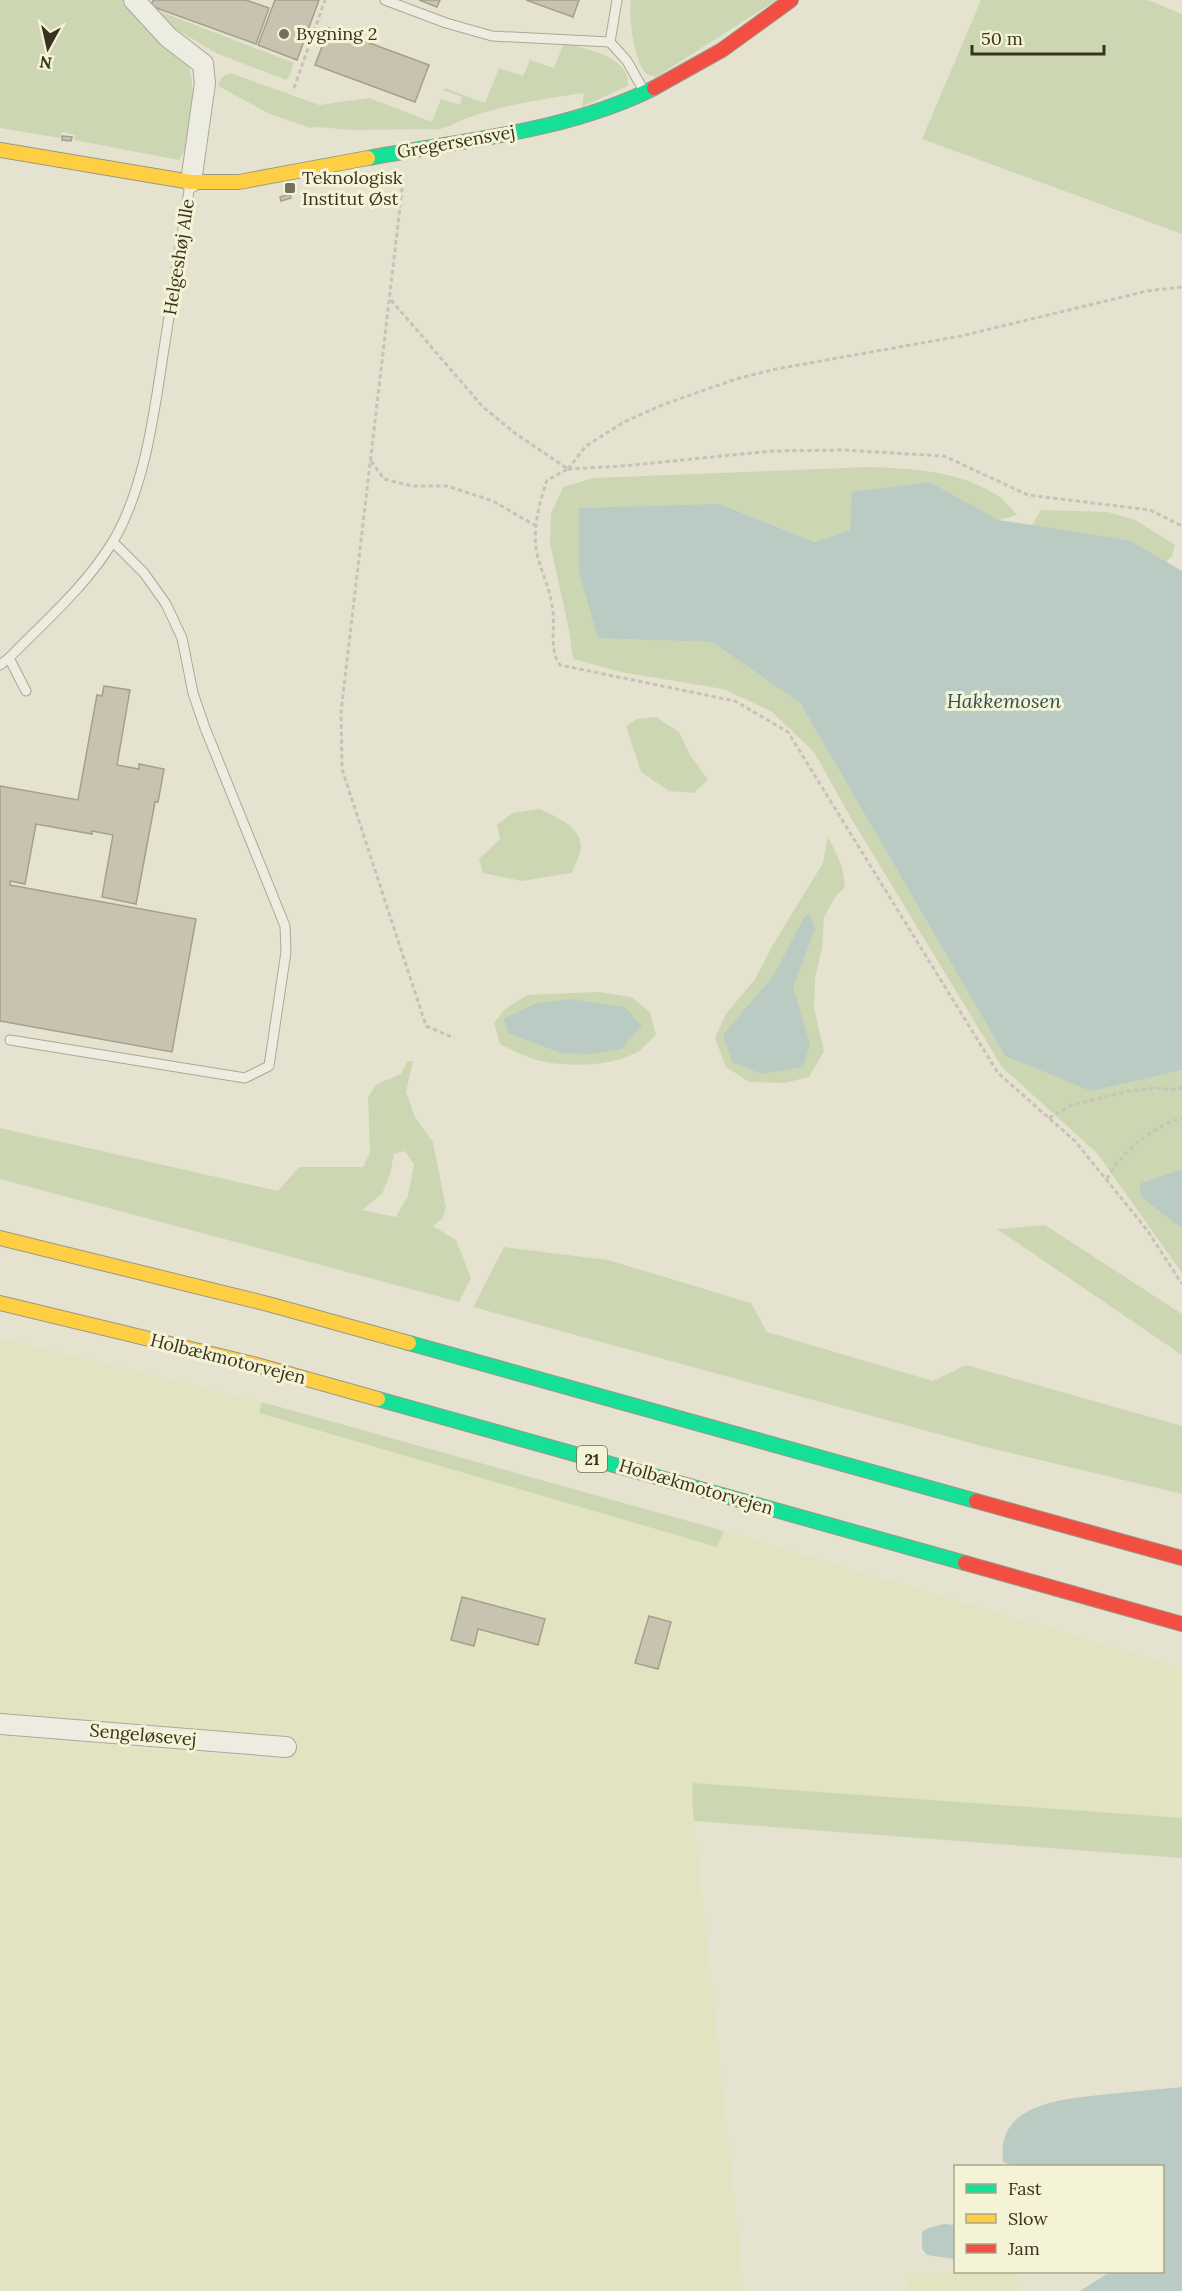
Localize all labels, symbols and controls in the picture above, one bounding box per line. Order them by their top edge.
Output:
north arrow [18,18,78,78]
scale bar [972,18,1104,56]
place label: Bygning 2 [296,22,377,45]
marker: Bygning 2 [277,27,291,41]
text: 50 m [981,27,1023,50]
text: N [38,52,53,74]
street label: Gregersensvej [395,120,517,163]
place label: Teknologisk Institut Øst [302,166,403,210]
marker: Teknologisk Institut Øst [283,181,297,195]
street label: Helgeshøj Alle [158,197,199,317]
water label: Hakkemosen [947,688,1062,713]
street label: Holbækmotorvejen [148,1328,308,1389]
road number: 21 [577,1446,607,1472]
street label: Holbækmotorvejen [616,1454,776,1520]
street label: Sengeløsevej [89,1718,198,1751]
legend [954,2165,1164,2273]
text: Fast [1008,2177,1042,2200]
text: Slow [1008,2207,1048,2230]
text: Jam [1007,2237,1040,2260]

